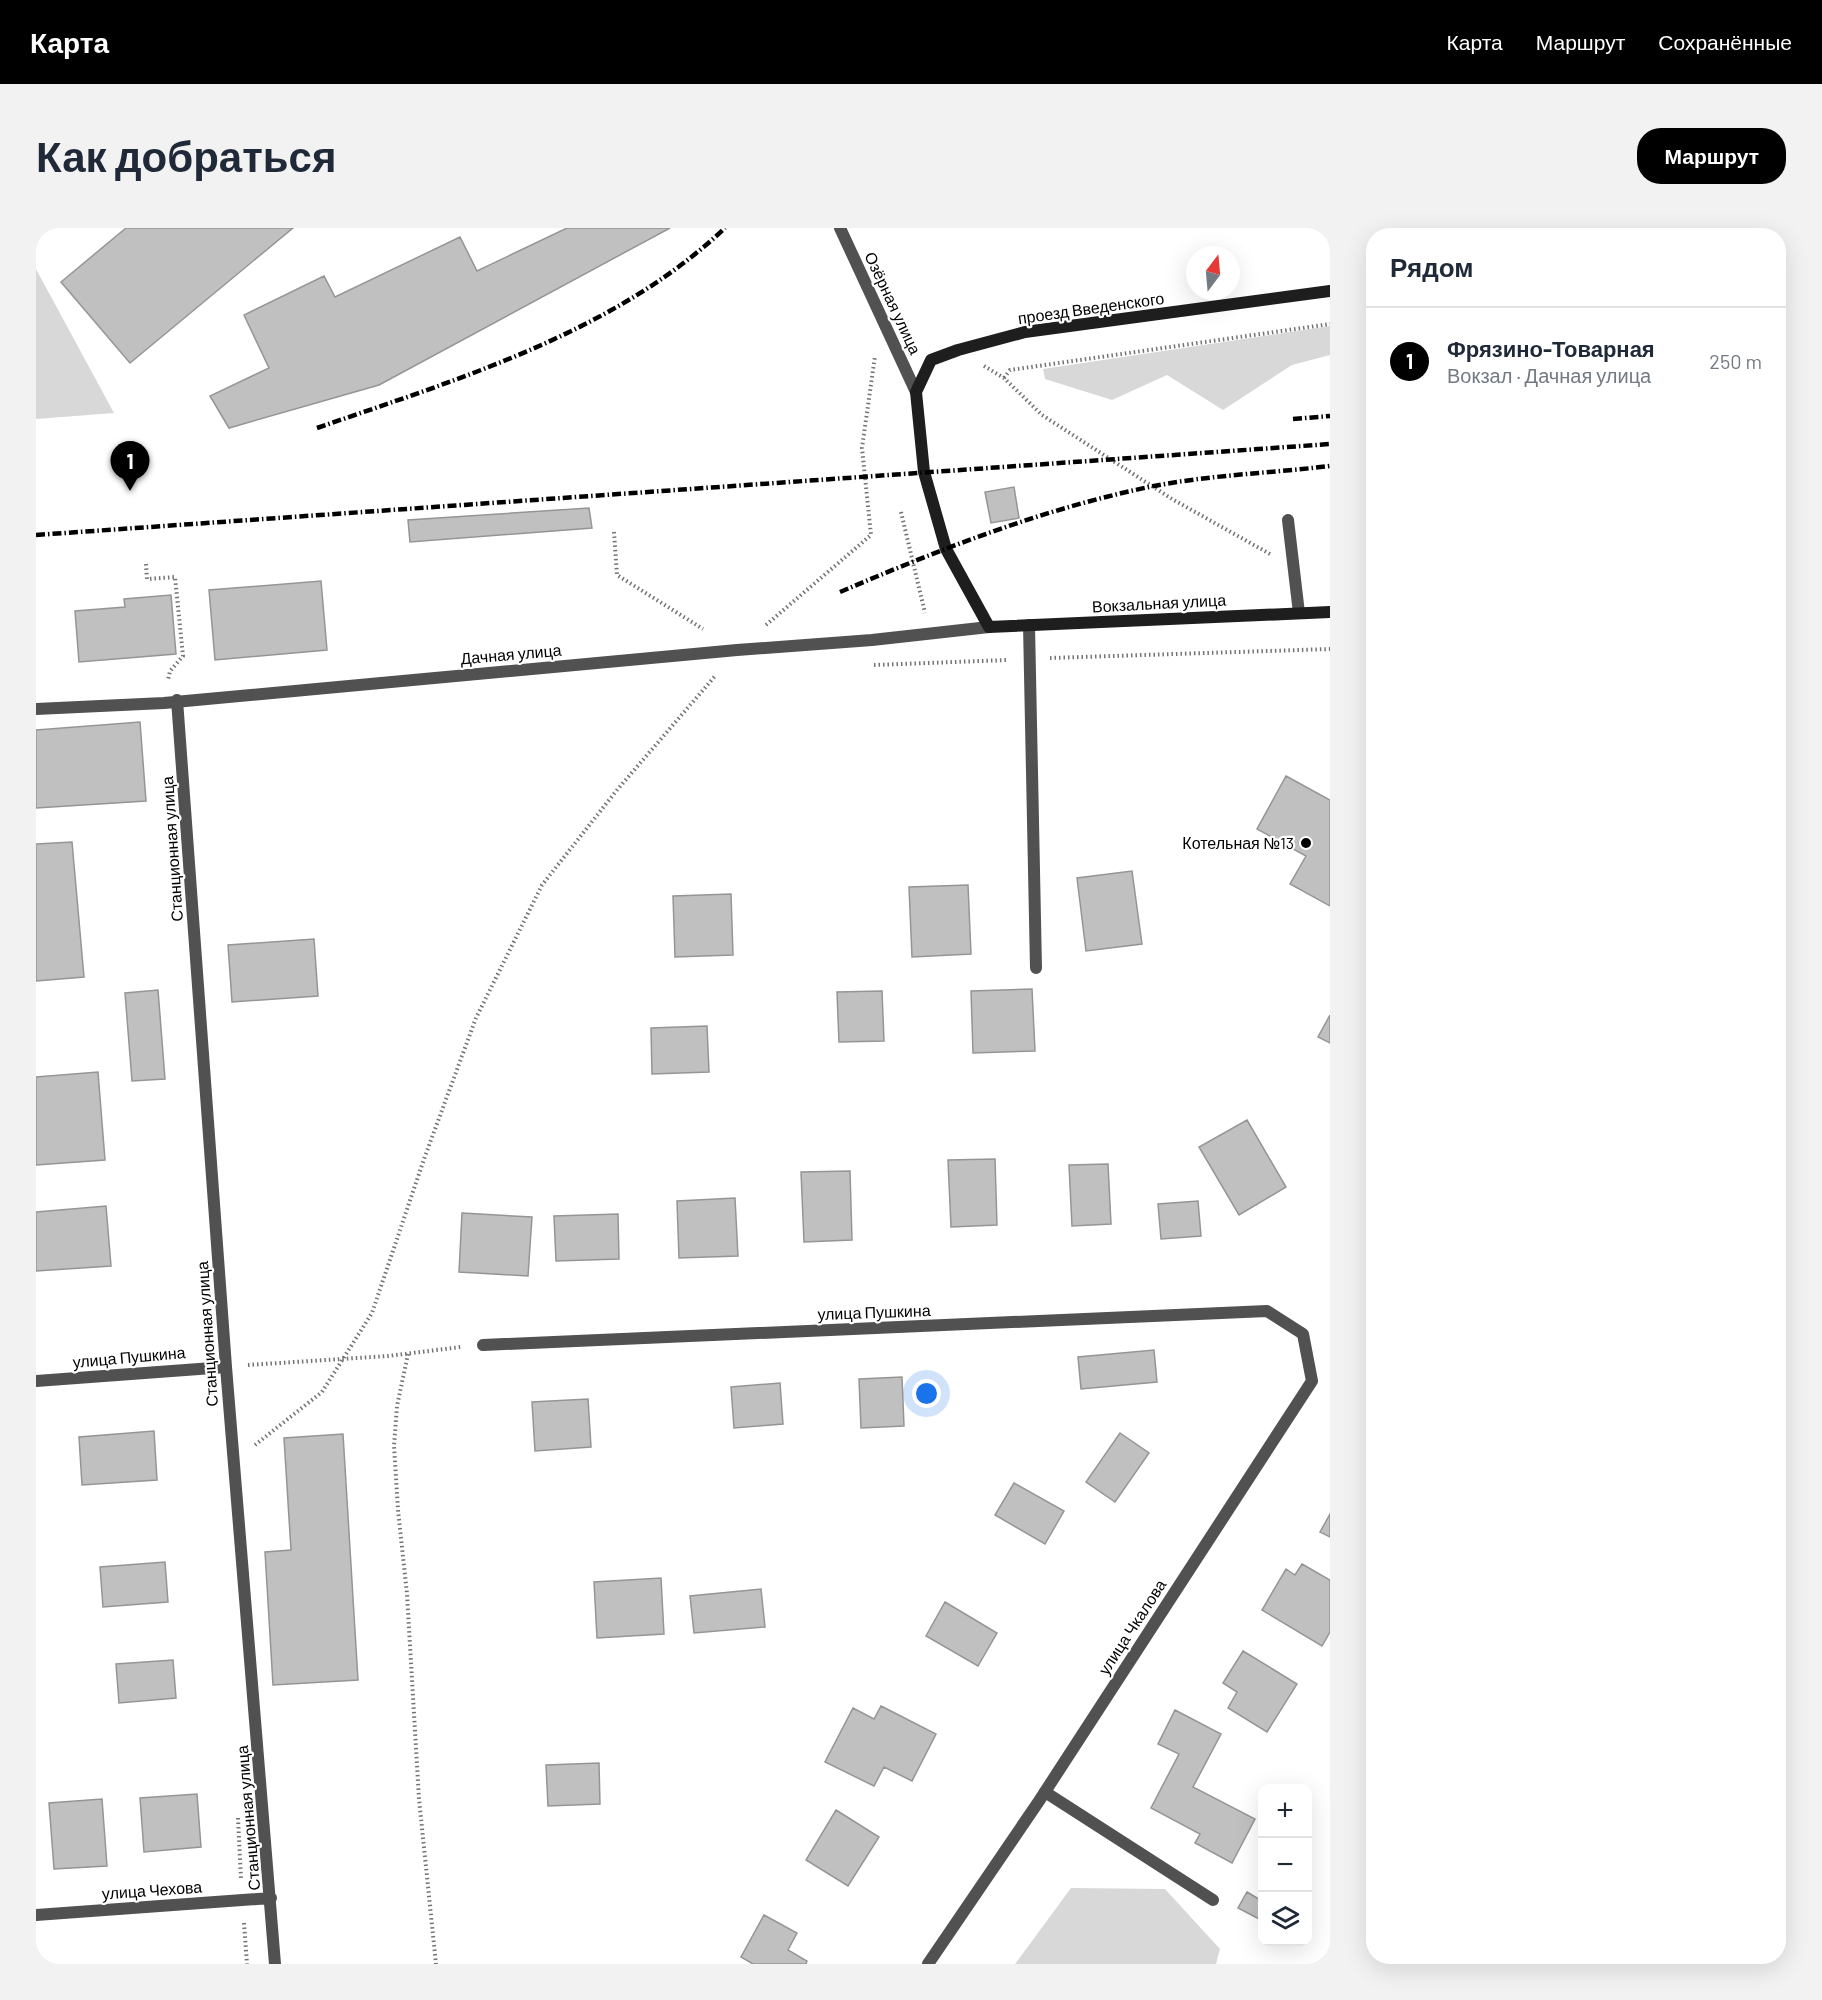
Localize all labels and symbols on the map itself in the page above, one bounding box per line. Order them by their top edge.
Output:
north arrow [1186,246,1240,300]
street label: Озёрная улица [861,248,926,357]
street label: проезд Введенского [1017,288,1165,327]
pin: 1 [110,442,149,491]
street label: Вокзальная улица [1091,589,1227,616]
street label: Дачная улица [460,640,562,667]
street label: Станционная улица [157,776,186,922]
place label: Котельная №13 [1182,833,1294,852]
marker: Котельная №13 [1299,836,1313,850]
street label: Станционная улица [192,1261,221,1407]
street label: улица Пушкина [817,1300,931,1323]
street label: улица Пушкина [72,1342,186,1371]
your location [912,1379,941,1408]
street label: улица Чкалова [1094,1575,1169,1678]
street label: Станционная улица [232,1744,263,1892]
street label: улица Чехова [101,1877,203,1902]

